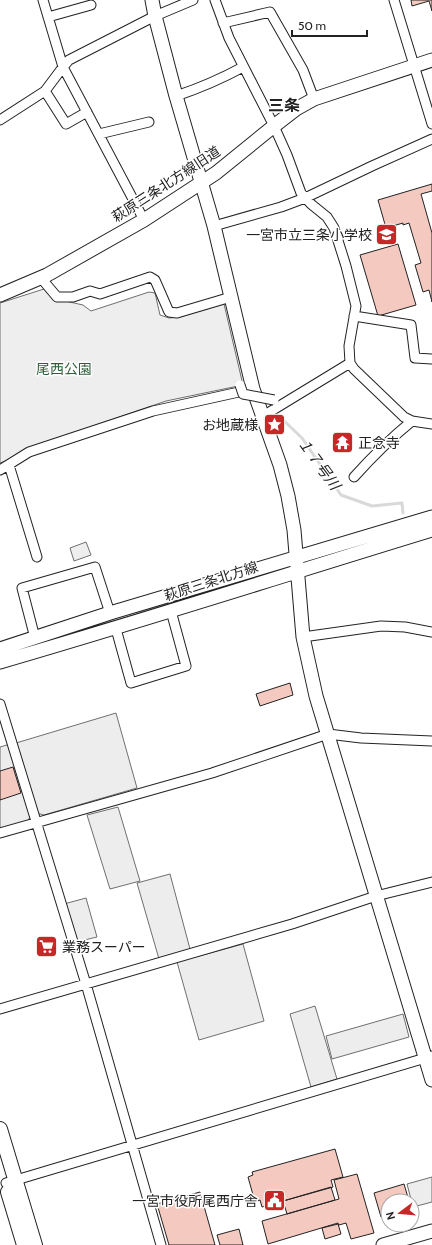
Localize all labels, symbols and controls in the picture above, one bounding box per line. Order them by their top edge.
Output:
scale bar [292,12,367,38]
text: 50 m [298,18,326,33]
district label: 三条 [268,96,300,115]
street label: 萩原三条北方線旧道 [108,142,224,226]
school or university icon: 一宮市立三条小学校 [374,222,400,248]
place label: 一宮市立三条小学校 [246,226,372,244]
park label: 尾西公園 [36,360,92,378]
place icon: お地蔵様 [261,412,287,438]
place label: お地蔵様 [202,416,258,434]
temple icon: 正念寺 [330,430,356,456]
water label: １７号川 [294,434,345,495]
place label: 正念寺 [358,434,400,452]
street label: 萩原三条北方線 [162,557,260,605]
supermarket icon: 業務スーパー [33,934,59,960]
place label: 業務スーパー [62,938,146,956]
public building icon: 一宮市役所尾西庁舎 [261,1188,287,1214]
place label: 一宮市役所尾西庁舎 [132,1192,258,1210]
north arrow [380,1193,420,1233]
text: N [383,1210,398,1221]

